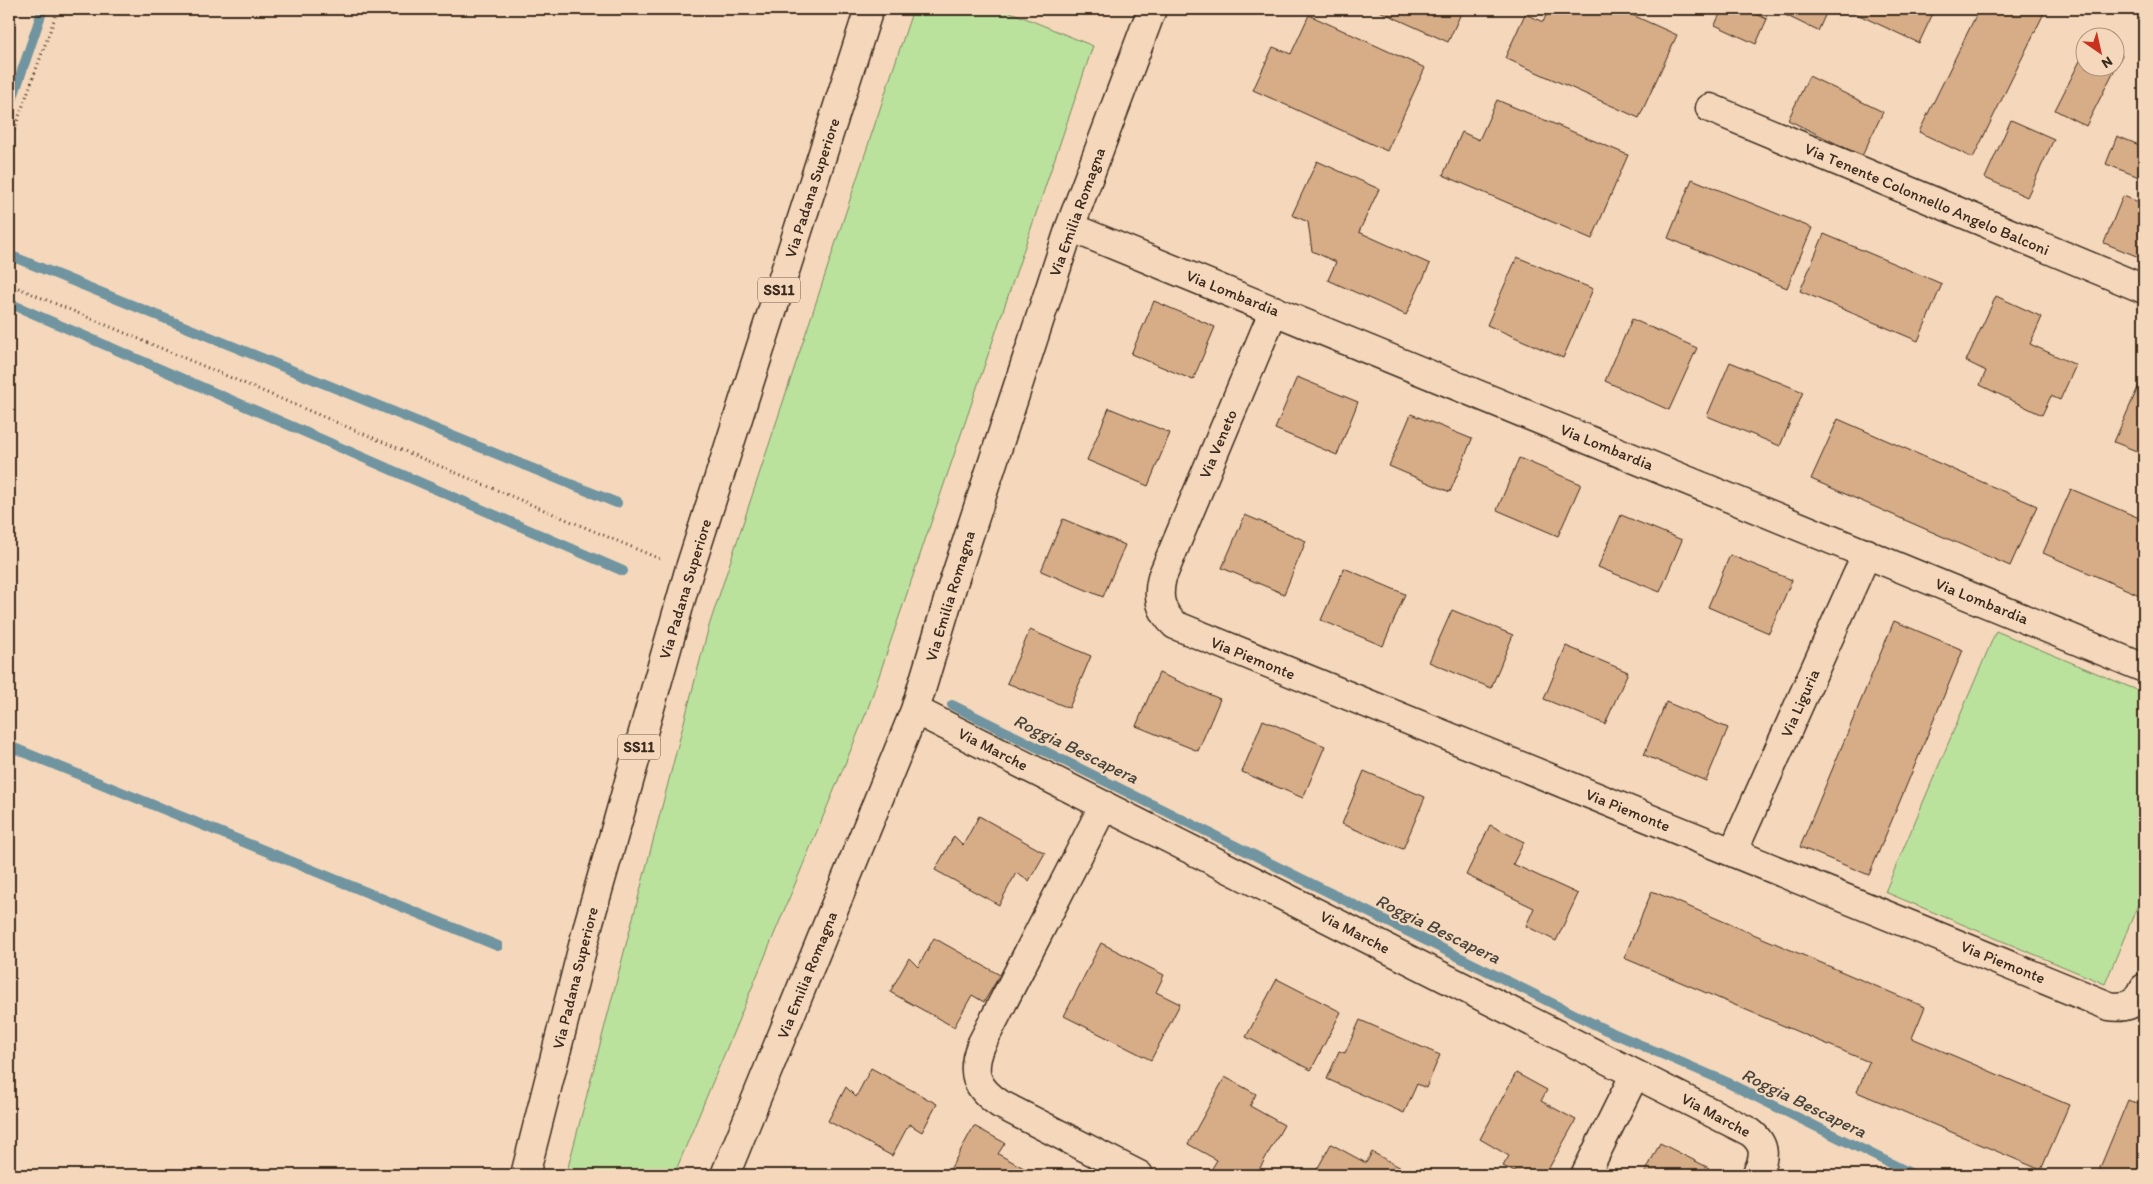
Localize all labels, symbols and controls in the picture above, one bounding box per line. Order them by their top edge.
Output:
north arrow [2076,28,2126,78]
text: N [2098,53,2116,72]
street label: Via Padana Superiore [780,116,844,260]
street label: Via Tenente Colonnello Angelo Balconi [1802,139,2052,259]
street label: Via Emilia Romagna [1045,145,1109,279]
street label: Via Lombardia [1184,266,1283,321]
road number: SS11 [758,278,800,302]
street label: Via Veneto [1195,407,1241,481]
street label: Via Lombardia [1558,420,1657,475]
street label: Via Padana Superiore [655,516,715,662]
street label: Via Emilia Romagna [921,528,979,664]
street label: Via Lombardia [1933,574,2032,629]
street label: Via Piemonte [1208,632,1298,684]
street label: Via Liguria [1777,665,1824,740]
water label: Roggia Bescapera [1010,709,1143,789]
street label: Via Marche [955,723,1031,775]
road number: SS11 [618,734,660,760]
street label: Via Piemonte [1583,784,1673,836]
water label: Roggia Bescapera [1372,889,1505,969]
street label: Via Padana Superiore [548,905,602,1051]
street label: Via Marche [1317,906,1393,958]
street label: Via Emilia Romagna [773,908,841,1041]
street label: Via Piemonte [1958,936,2048,988]
water label: Roggia Bescapera [1738,1063,1871,1143]
street label: Via Marche [1678,1089,1754,1141]

